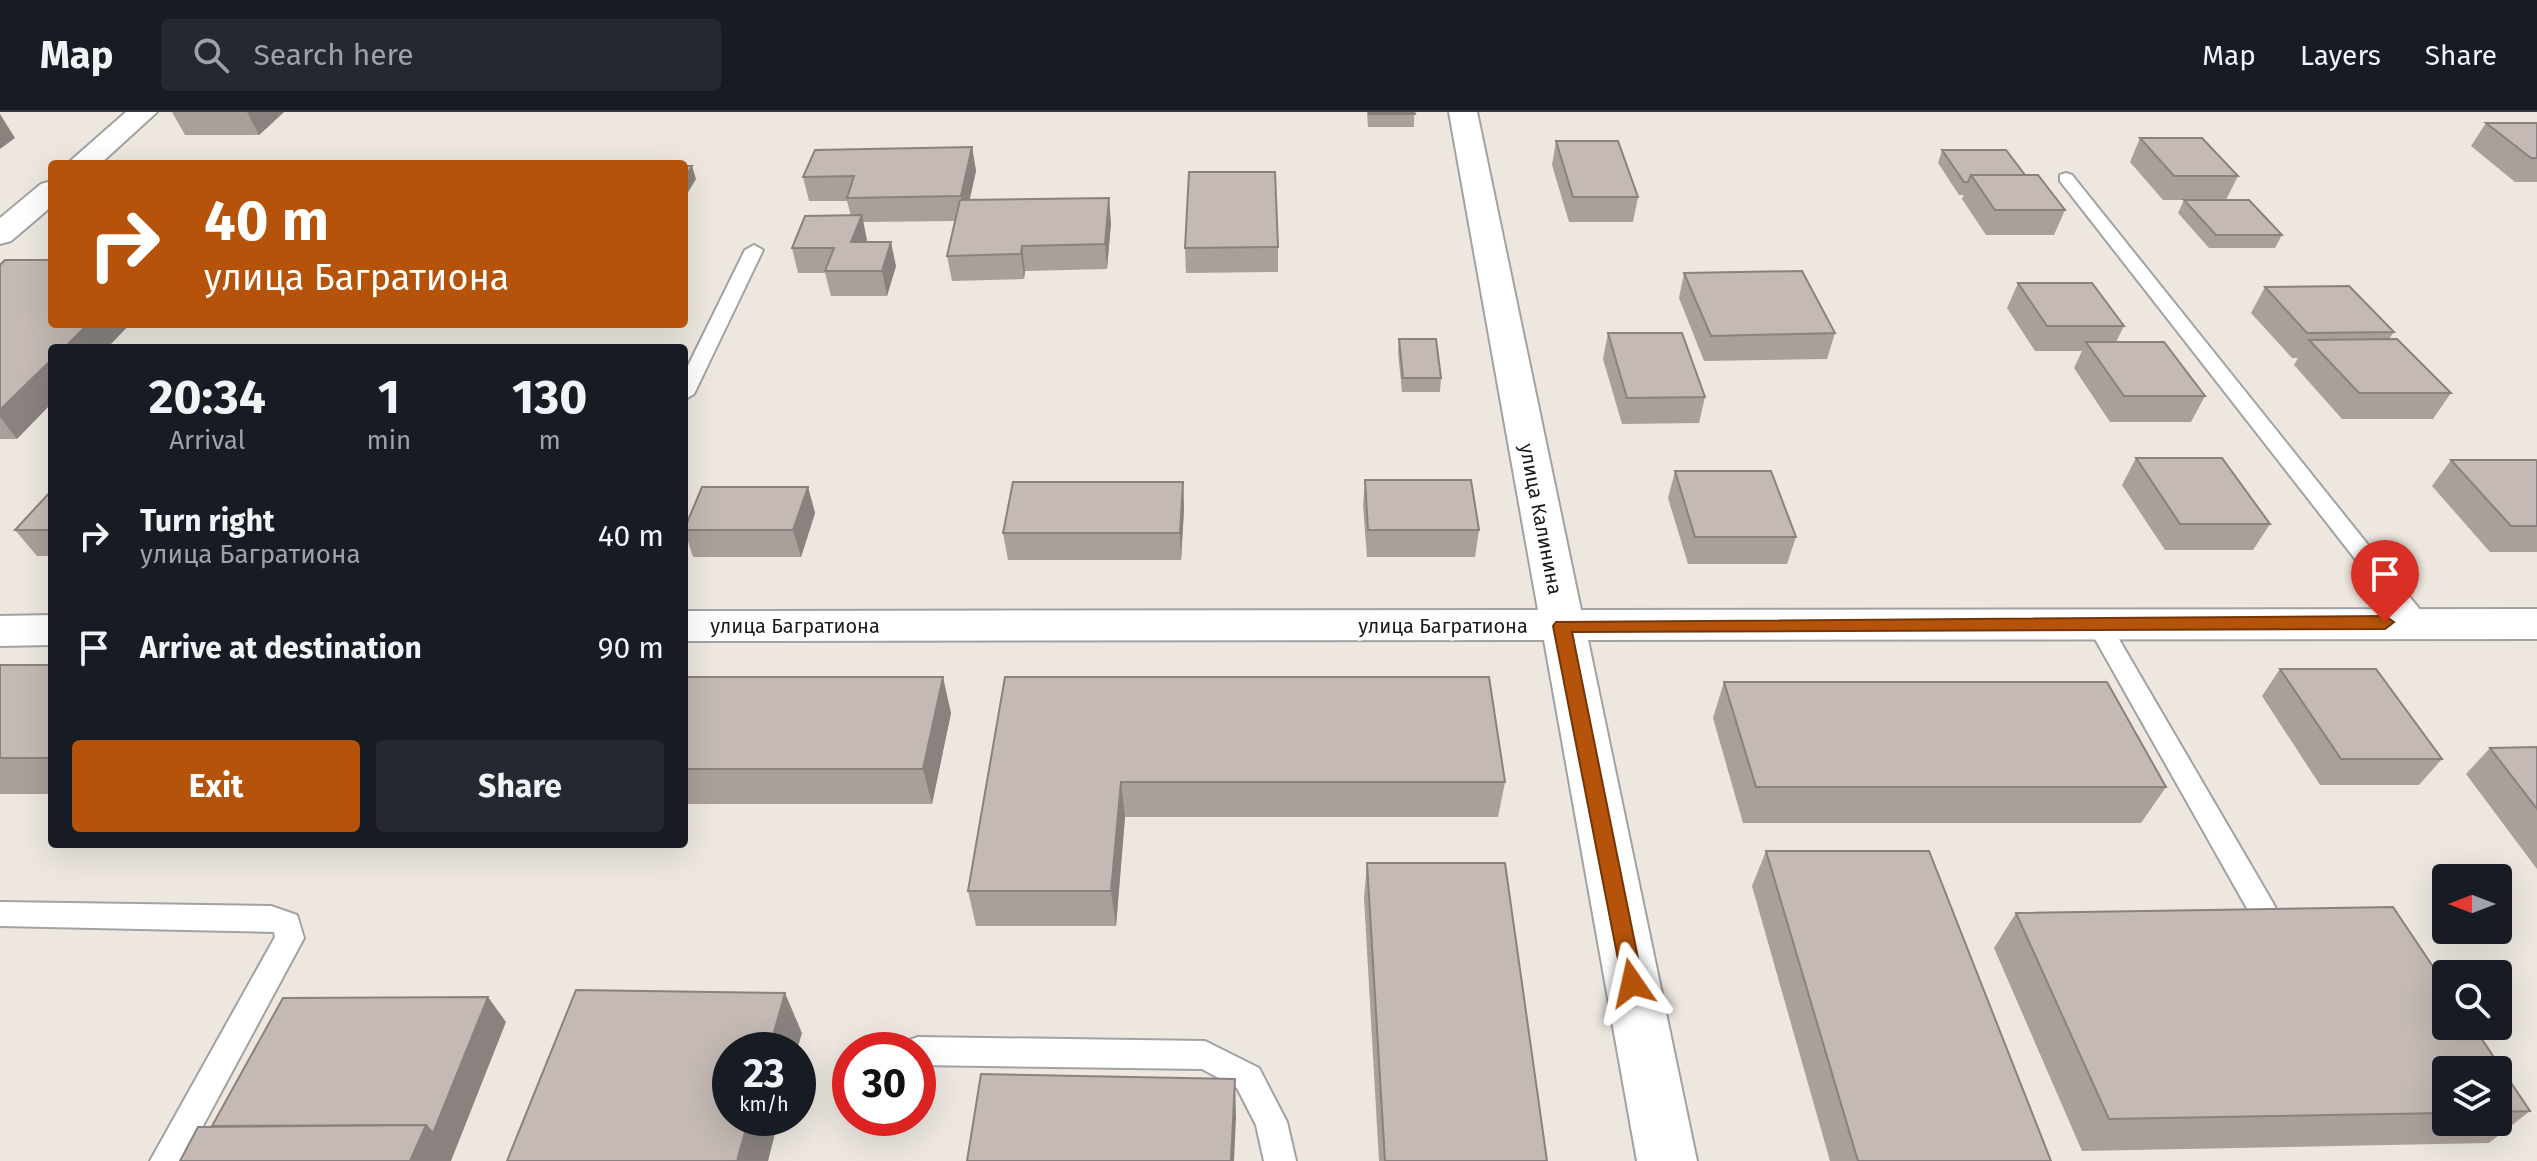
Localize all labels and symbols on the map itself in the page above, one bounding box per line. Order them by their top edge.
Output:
street label: улица Калинина [1515,441,1567,597]
pin [2351,540,2419,622]
street label: улица Багратиона [710,614,880,638]
street label: улица Багратиона [1358,614,1528,638]
north arrow [2432,864,2512,944]
position arrow [1590,941,1674,1025]
speed limit sign: 30 [832,1032,936,1136]

